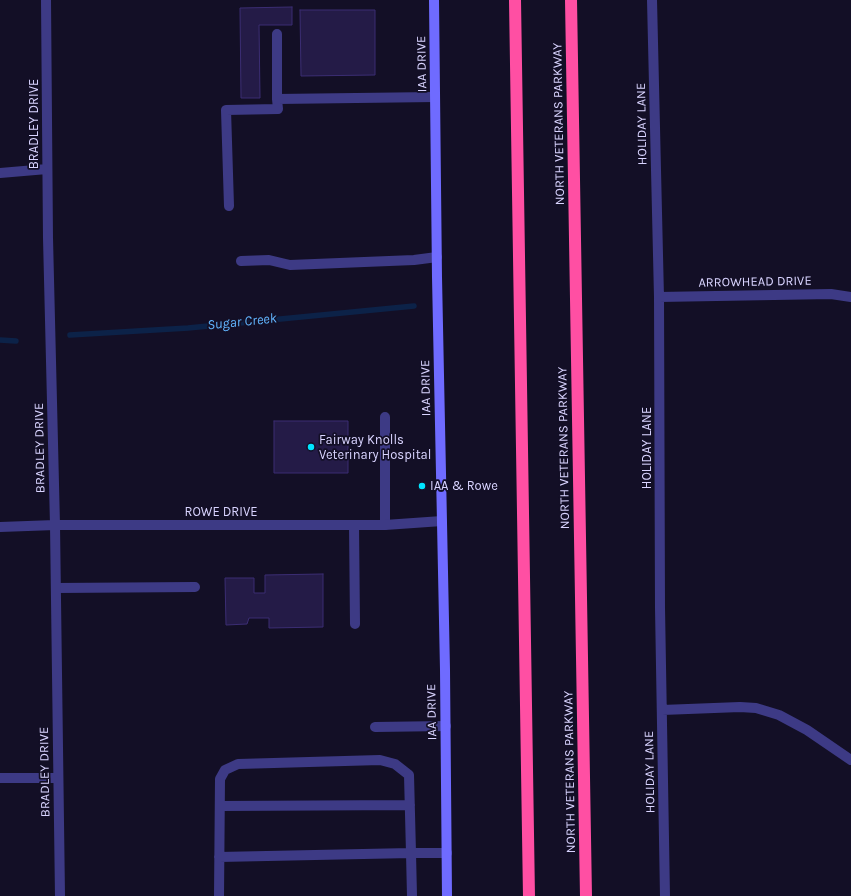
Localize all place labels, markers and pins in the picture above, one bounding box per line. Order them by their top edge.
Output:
place label: Fairway Knolls Veterinary Hospital [319,432,431,463]
marker: Fairway Knolls Veterinary Hospital [306,442,316,452]
place label: IAA & Rowe [430,478,498,494]
marker: IAA & Rowe [417,481,427,491]

